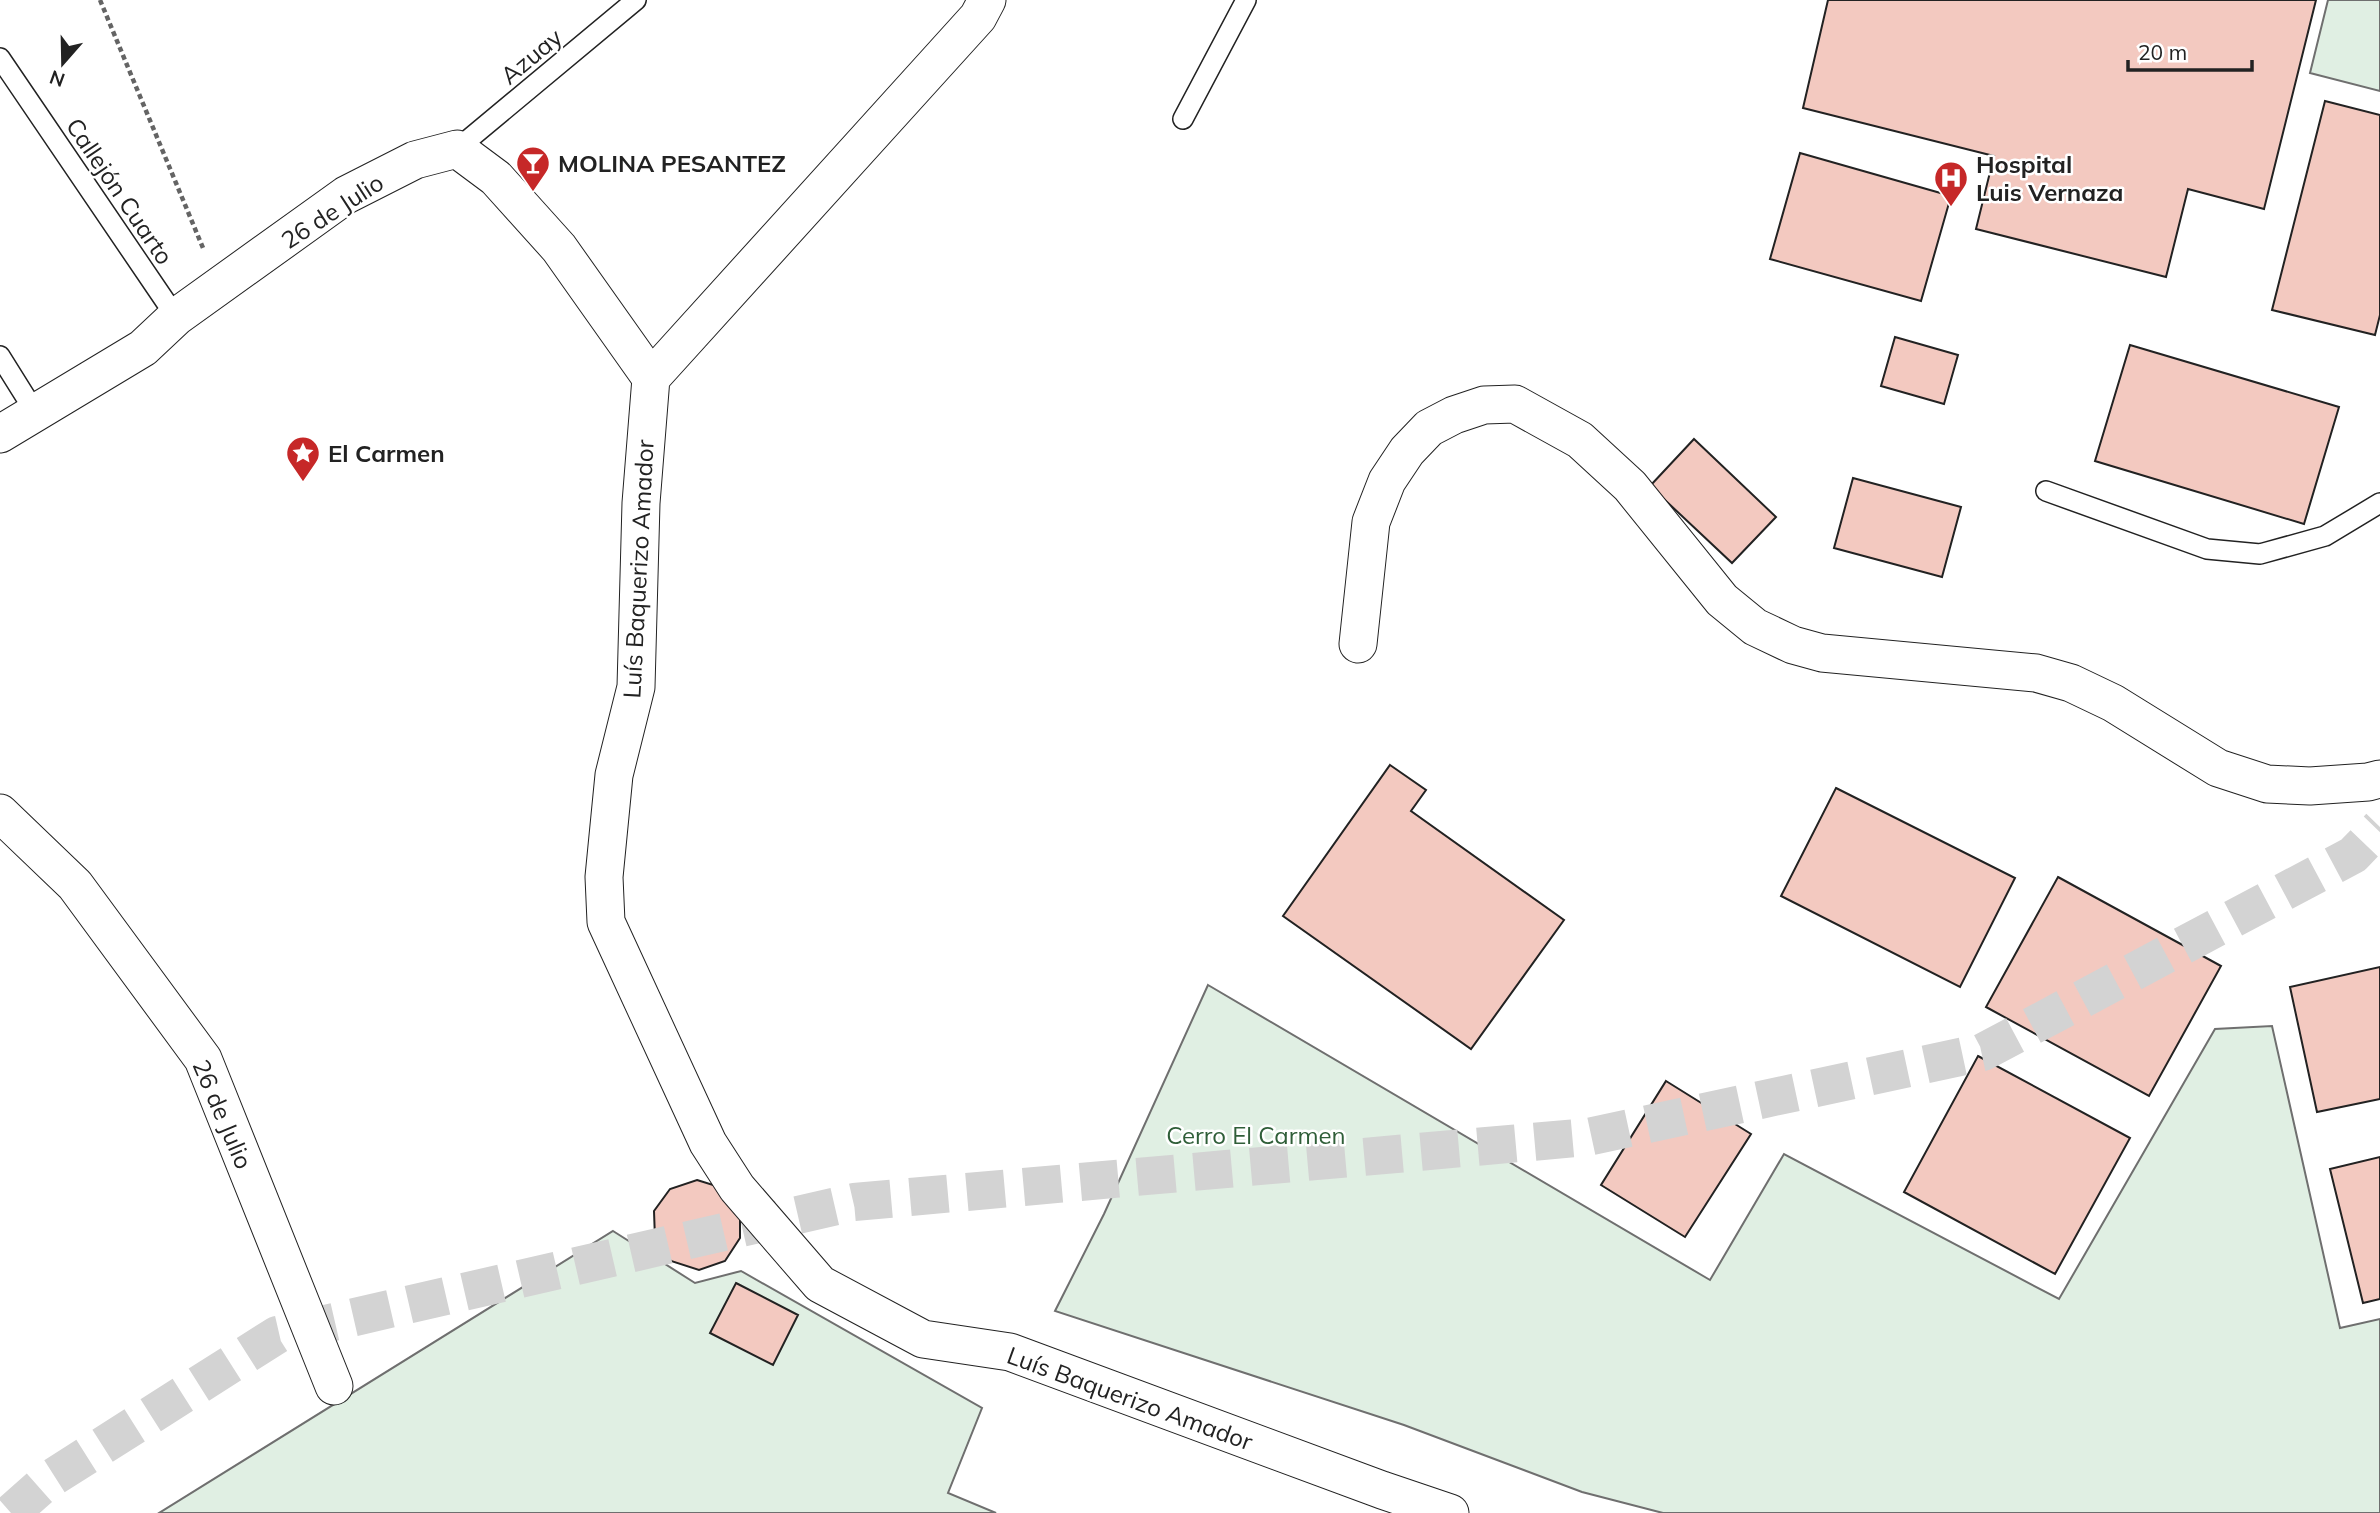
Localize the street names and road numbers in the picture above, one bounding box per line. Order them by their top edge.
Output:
street label: Azuay [494,22,568,90]
street label: Callejón Cuarto [60,112,180,270]
street label: 26 de Julio [275,167,389,255]
street label: Luís Baquerizo Amador [616,439,660,699]
street label: 26 de Julio [187,1055,259,1173]
street label: Luís Baquerizo Amador [1003,1340,1257,1457]

